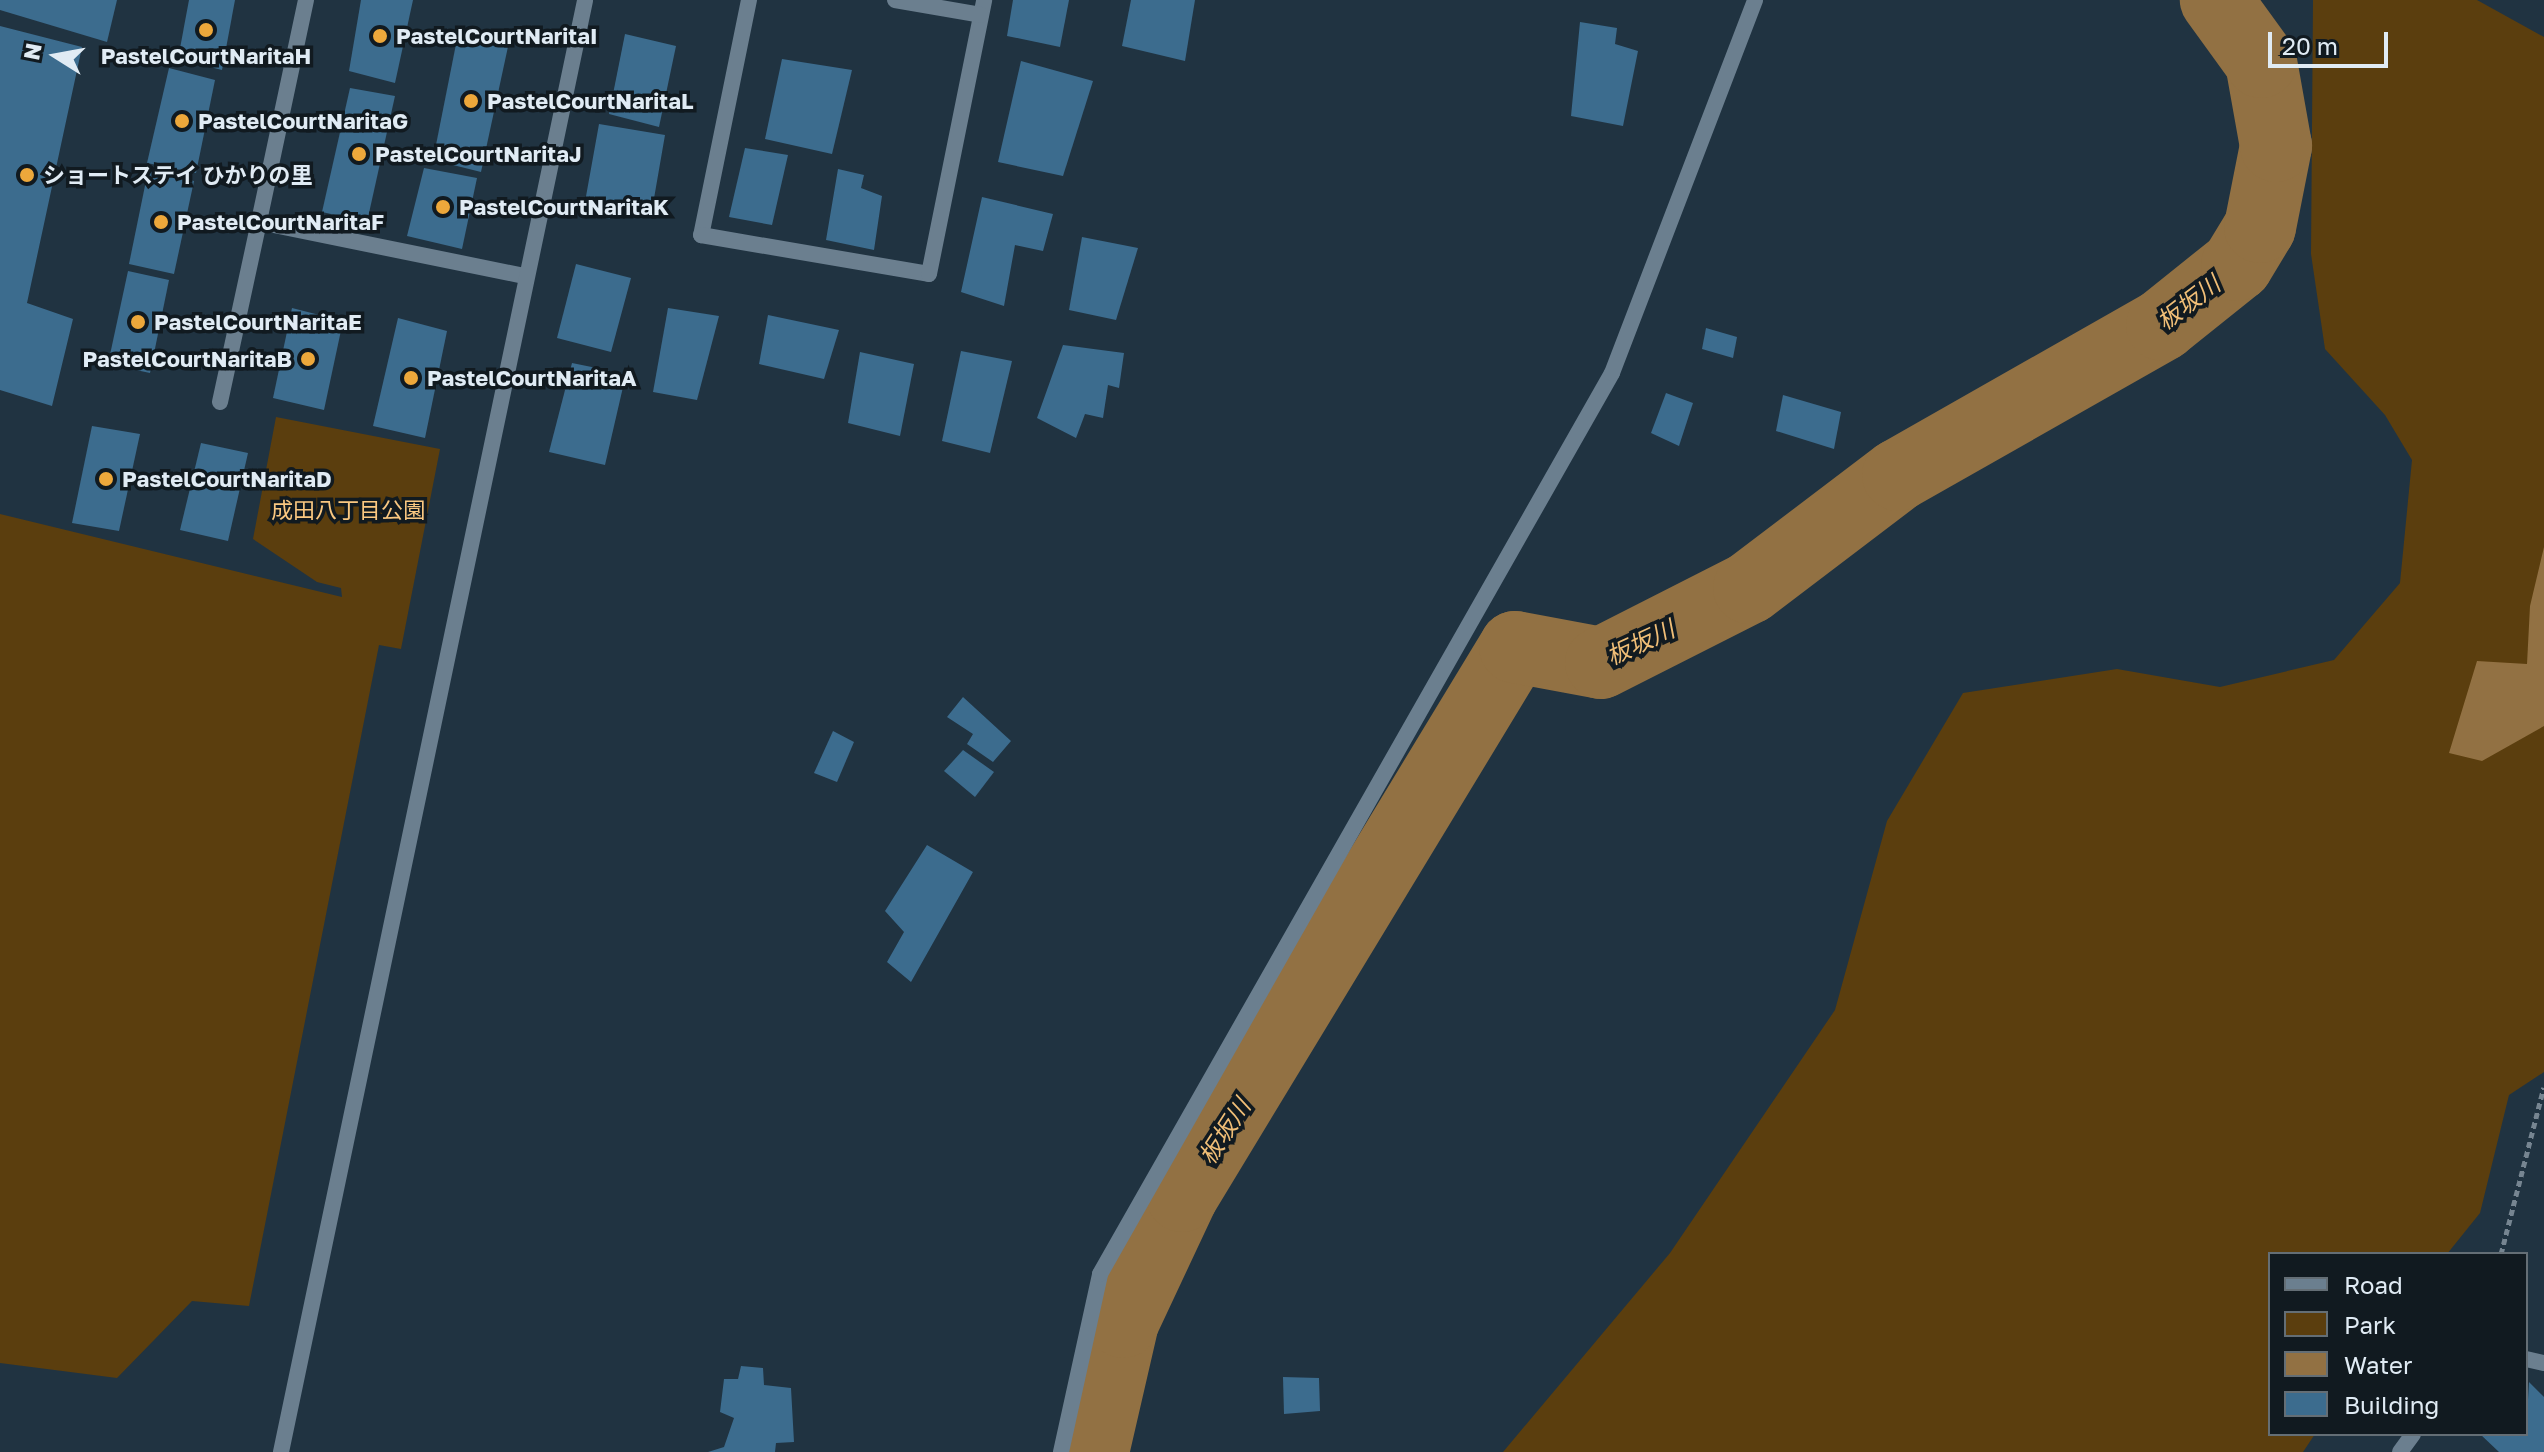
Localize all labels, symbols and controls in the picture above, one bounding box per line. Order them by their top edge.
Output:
north arrow [16,16,96,96]
scale bar [2272,16,2392,66]
marker: PastelCourtNaritaH [197,21,215,39]
place label: PastelCourtNaritaI [396,23,597,49]
marker: PastelCourtNaritaI [371,27,389,45]
text: 20 m [2282,31,2338,60]
text: N [17,41,47,62]
place label: PastelCourtNaritaH [101,43,311,69]
place label: PastelCourtNaritaL [487,88,693,114]
marker: PastelCourtNaritaL [462,92,480,110]
place label: PastelCourtNaritaG [198,108,408,134]
marker: PastelCourtNaritaG [173,112,191,130]
place label: PastelCourtNaritaJ [375,141,581,167]
marker: PastelCourtNaritaJ [350,145,368,163]
place label: ショートステイ ひかりの里 [43,162,312,188]
marker: ショートステイ ひかりの里 [18,166,36,184]
place label: PastelCourtNaritaK [459,194,669,220]
marker: PastelCourtNaritaK [434,198,452,216]
place label: PastelCourtNaritaF [177,209,384,235]
marker: PastelCourtNaritaF [152,213,170,231]
water label: 板坂川 [2151,269,2225,335]
place label: PastelCourtNaritaE [154,309,362,335]
marker: PastelCourtNaritaE [129,313,147,331]
place label: PastelCourtNaritaB [83,346,292,372]
marker: PastelCourtNaritaB [299,350,317,368]
place label: PastelCourtNaritaA [427,365,637,391]
marker: PastelCourtNaritaA [402,369,420,387]
place label: PastelCourtNaritaD [122,466,332,492]
marker: PastelCourtNaritaD [97,470,115,488]
park label: 成田八丁目公園 [271,497,425,523]
water label: 板坂川 [1601,614,1679,670]
water label: 板坂川 [1192,1093,1256,1169]
legend [2268,1252,2528,1436]
text: Road [2344,1270,2403,1299]
text: Park [2344,1310,2396,1339]
text: Water [2344,1350,2412,1379]
text: Building [2344,1390,2439,1419]

